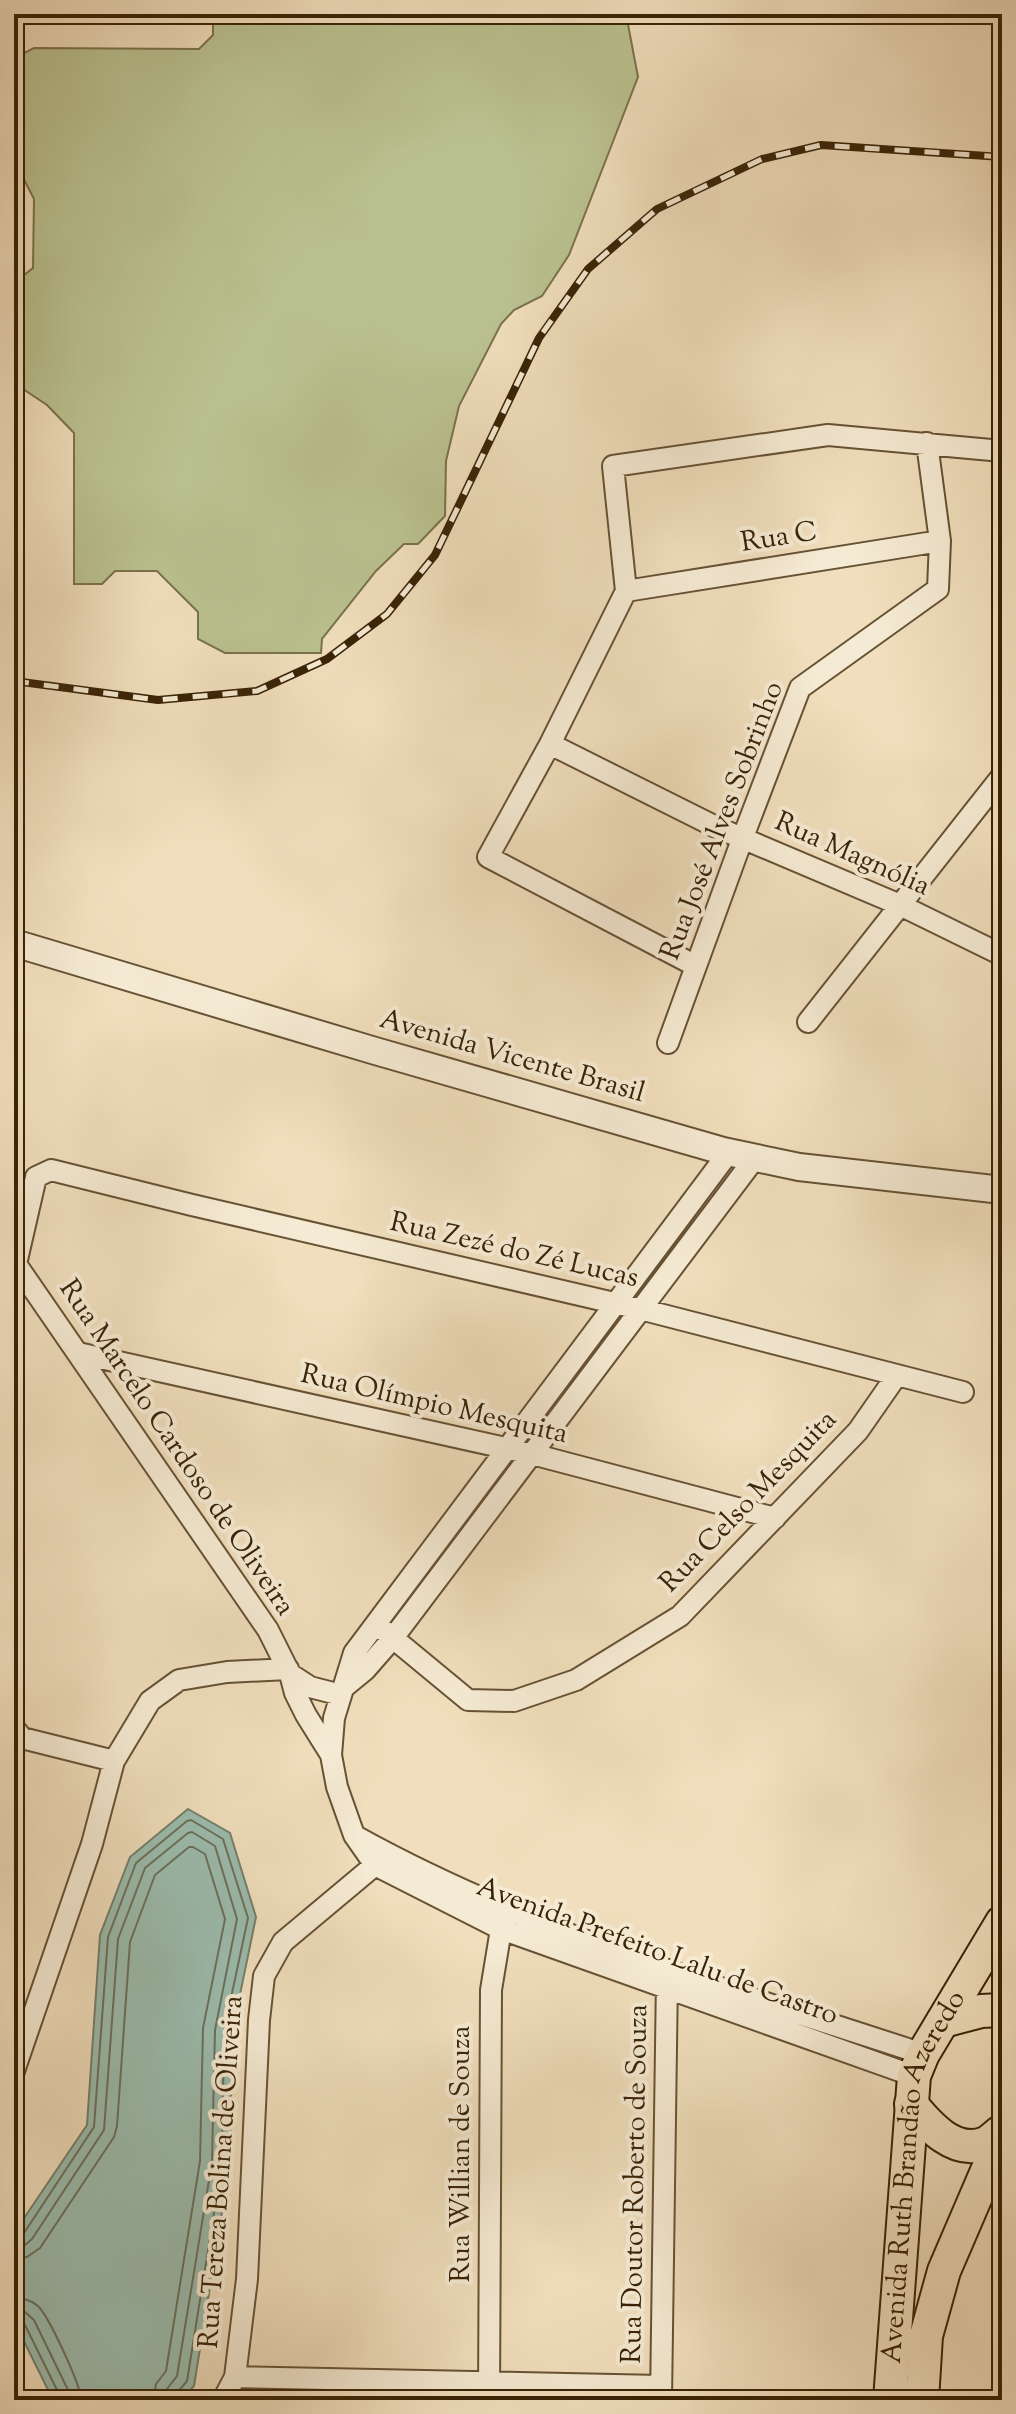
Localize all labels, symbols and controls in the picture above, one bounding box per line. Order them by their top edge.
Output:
street label: Rua C [738,512,820,564]
street label: Rua José Alves Sobrinho [651,676,795,966]
street label: Rua Magnólia [768,803,936,907]
street label: Avenida Vicente Brasil [375,1000,650,1114]
street label: Rua Zezé do Zé Lucas [386,1203,642,1299]
street label: Rua Marcelo Cardoso de Oliveira [48,1272,304,1624]
street label: Rua Olímpio Mesquita [297,1355,571,1455]
street label: Rua Celso Mesquita [651,1402,847,1602]
street label: Avenida Prefeito Lalu de Castro [471,1868,843,2036]
street label: Avenida Ruth Brandão Azeredo [873,1983,976,2365]
street label: Rua Tereza Bolina de Oliveira [190,1994,254,2350]
street label: Rua Doutor Roberto de Souza [613,2004,659,2364]
street label: Rua Willian de Souza [442,2025,482,2282]

